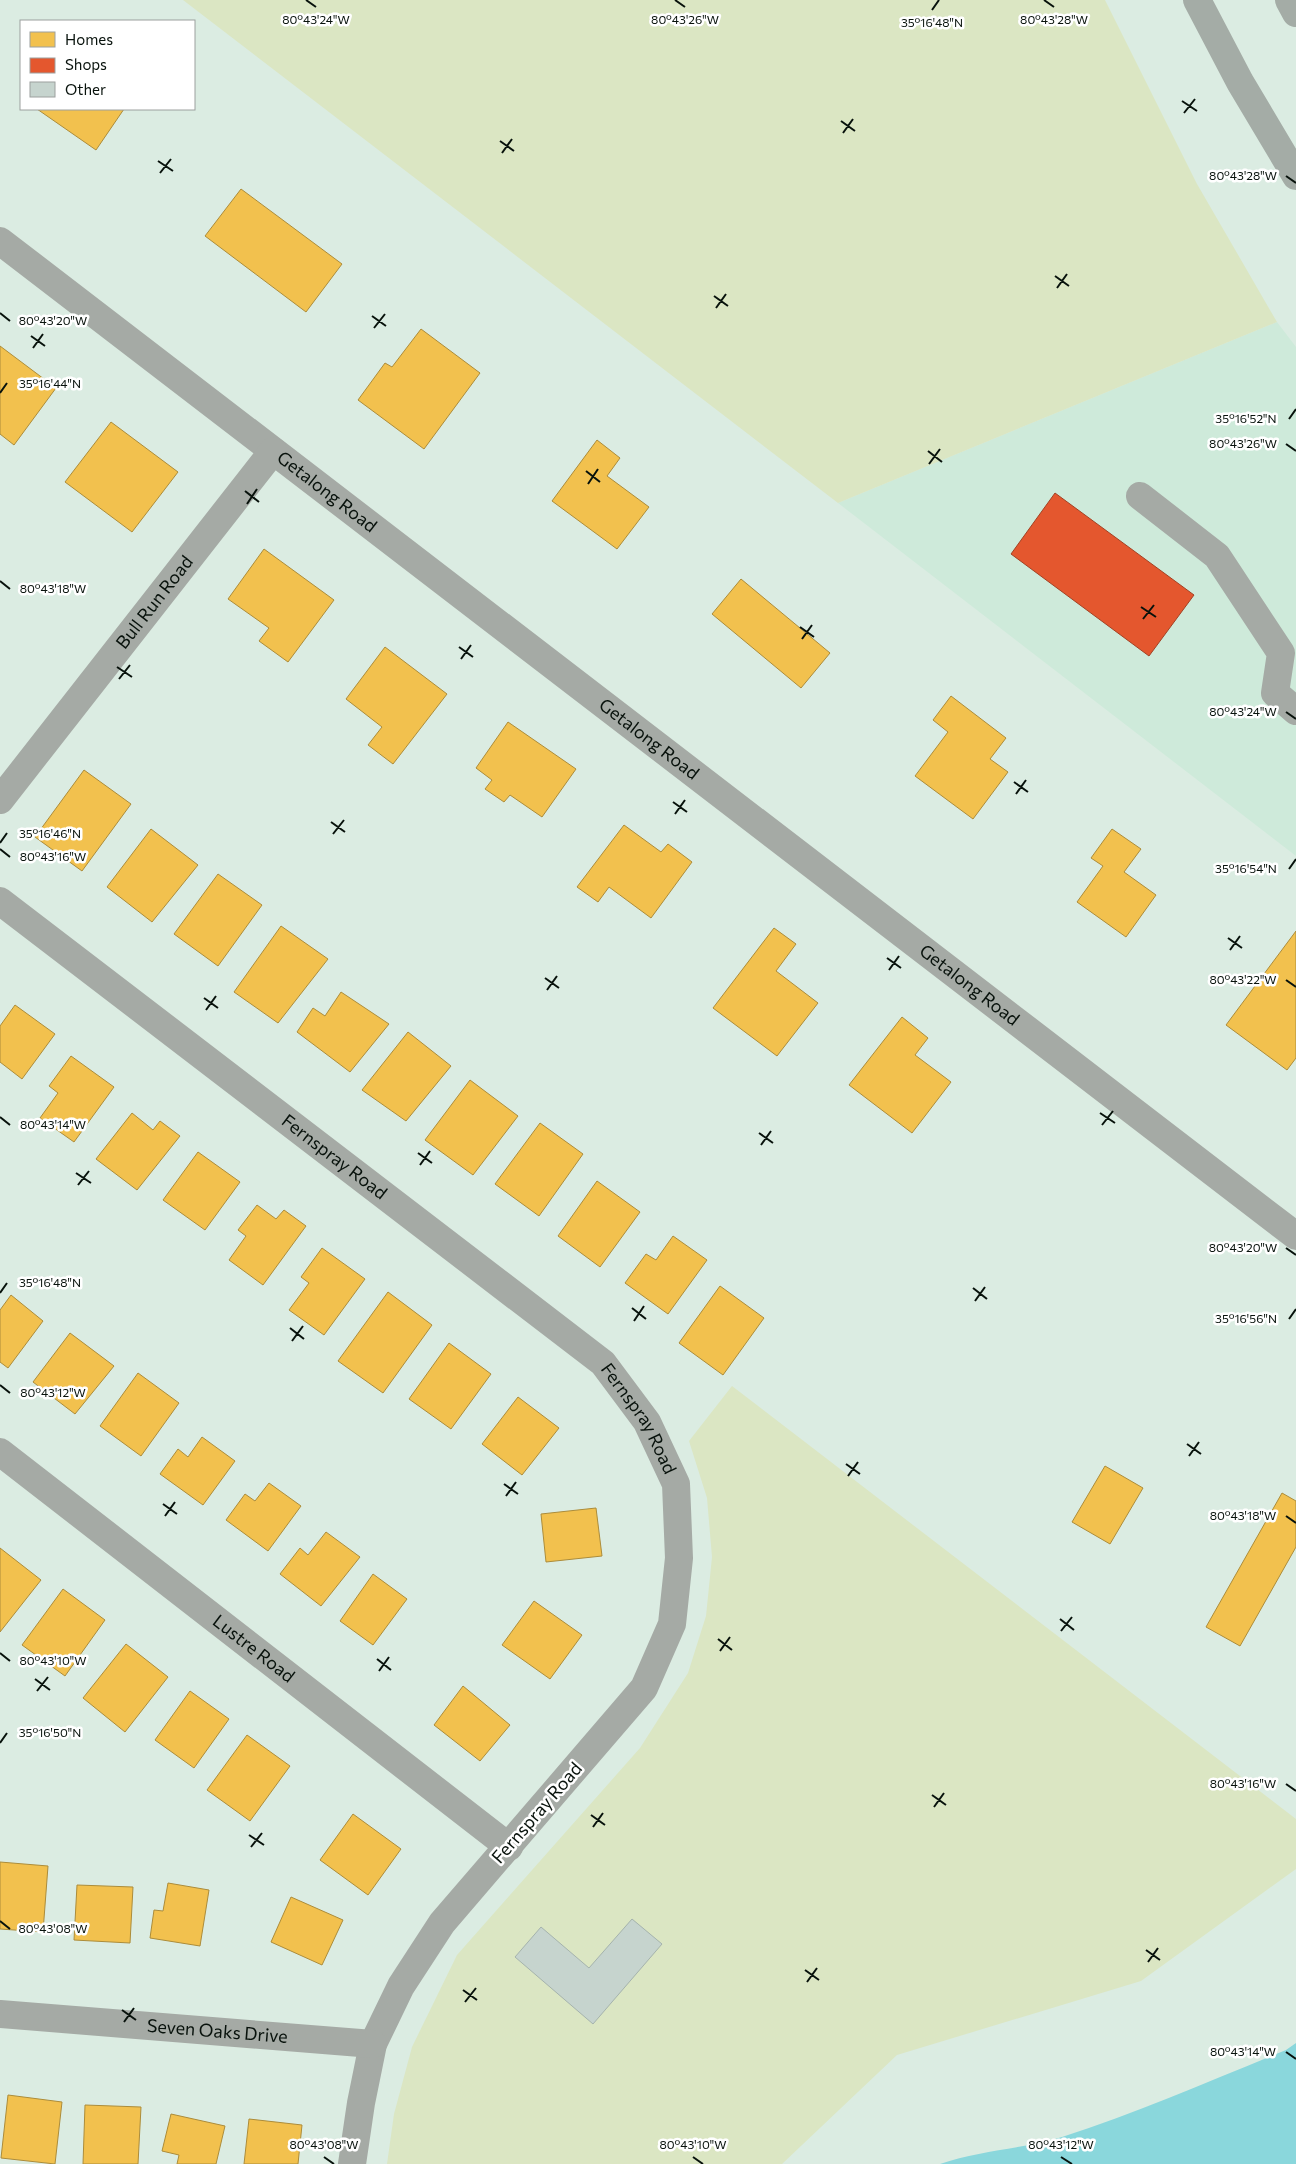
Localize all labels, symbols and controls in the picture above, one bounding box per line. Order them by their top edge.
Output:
text: 80°43'24"W [282,12,350,26]
text: 80°43'26"W [651,12,719,26]
text: 80°43'28"W [1020,12,1088,26]
text: 35°16'48"N [901,15,963,29]
legend [20,20,195,110]
text: Homes [65,30,113,48]
text: Shops [65,55,107,73]
text: Other [65,80,106,98]
text: 80°43'28"W [1209,168,1277,182]
text: 80°43'20"W [19,313,87,327]
text: 35°16'44"N [19,376,81,390]
text: 35°16'52"N [1215,411,1277,425]
text: 80°43'26"W [1209,436,1277,450]
street label: Getalong Road [273,446,382,536]
street label: Bull Run Road [111,551,197,653]
text: 80°43'18"W [20,581,86,595]
street label: Getalong Road [595,693,704,784]
text: 80°43'24"W [1209,704,1277,718]
text: 35°16'46"N [19,826,81,840]
text: 80°43'16"W [20,849,86,863]
text: 35°16'54"N [1215,861,1277,875]
street label: Getalong Road [915,939,1024,1030]
text: 80°43'22"W [1209,972,1277,986]
street label: Fernspray Road [278,1109,392,1204]
text: 80°43'14"W [20,1117,86,1131]
text: 80°43'20"W [1209,1240,1277,1254]
text: 35°16'48"N [19,1275,81,1289]
text: 35°16'56"N [1215,1311,1277,1325]
street label: Fernspray Road [597,1358,682,1477]
text: 80°43'12"W [20,1385,86,1399]
text: 80°43'18"W [1210,1508,1276,1522]
street label: Lustre Road [209,1609,300,1687]
text: 80°43'10"W [20,1653,86,1667]
text: 35°16'50"N [19,1725,81,1739]
street label: Fernspray Road [486,1757,586,1867]
text: 80°43'16"W [1210,1776,1276,1790]
text: 80°43'08"W [18,1921,88,1935]
street label: Seven Oaks Drive [146,2014,289,2047]
text: 80°43'14"W [1210,2044,1276,2058]
text: 80°43'08"W [289,2137,359,2151]
text: 80°43'10"W [660,2137,726,2151]
text: 80°43'12"W [1028,2137,1094,2151]

